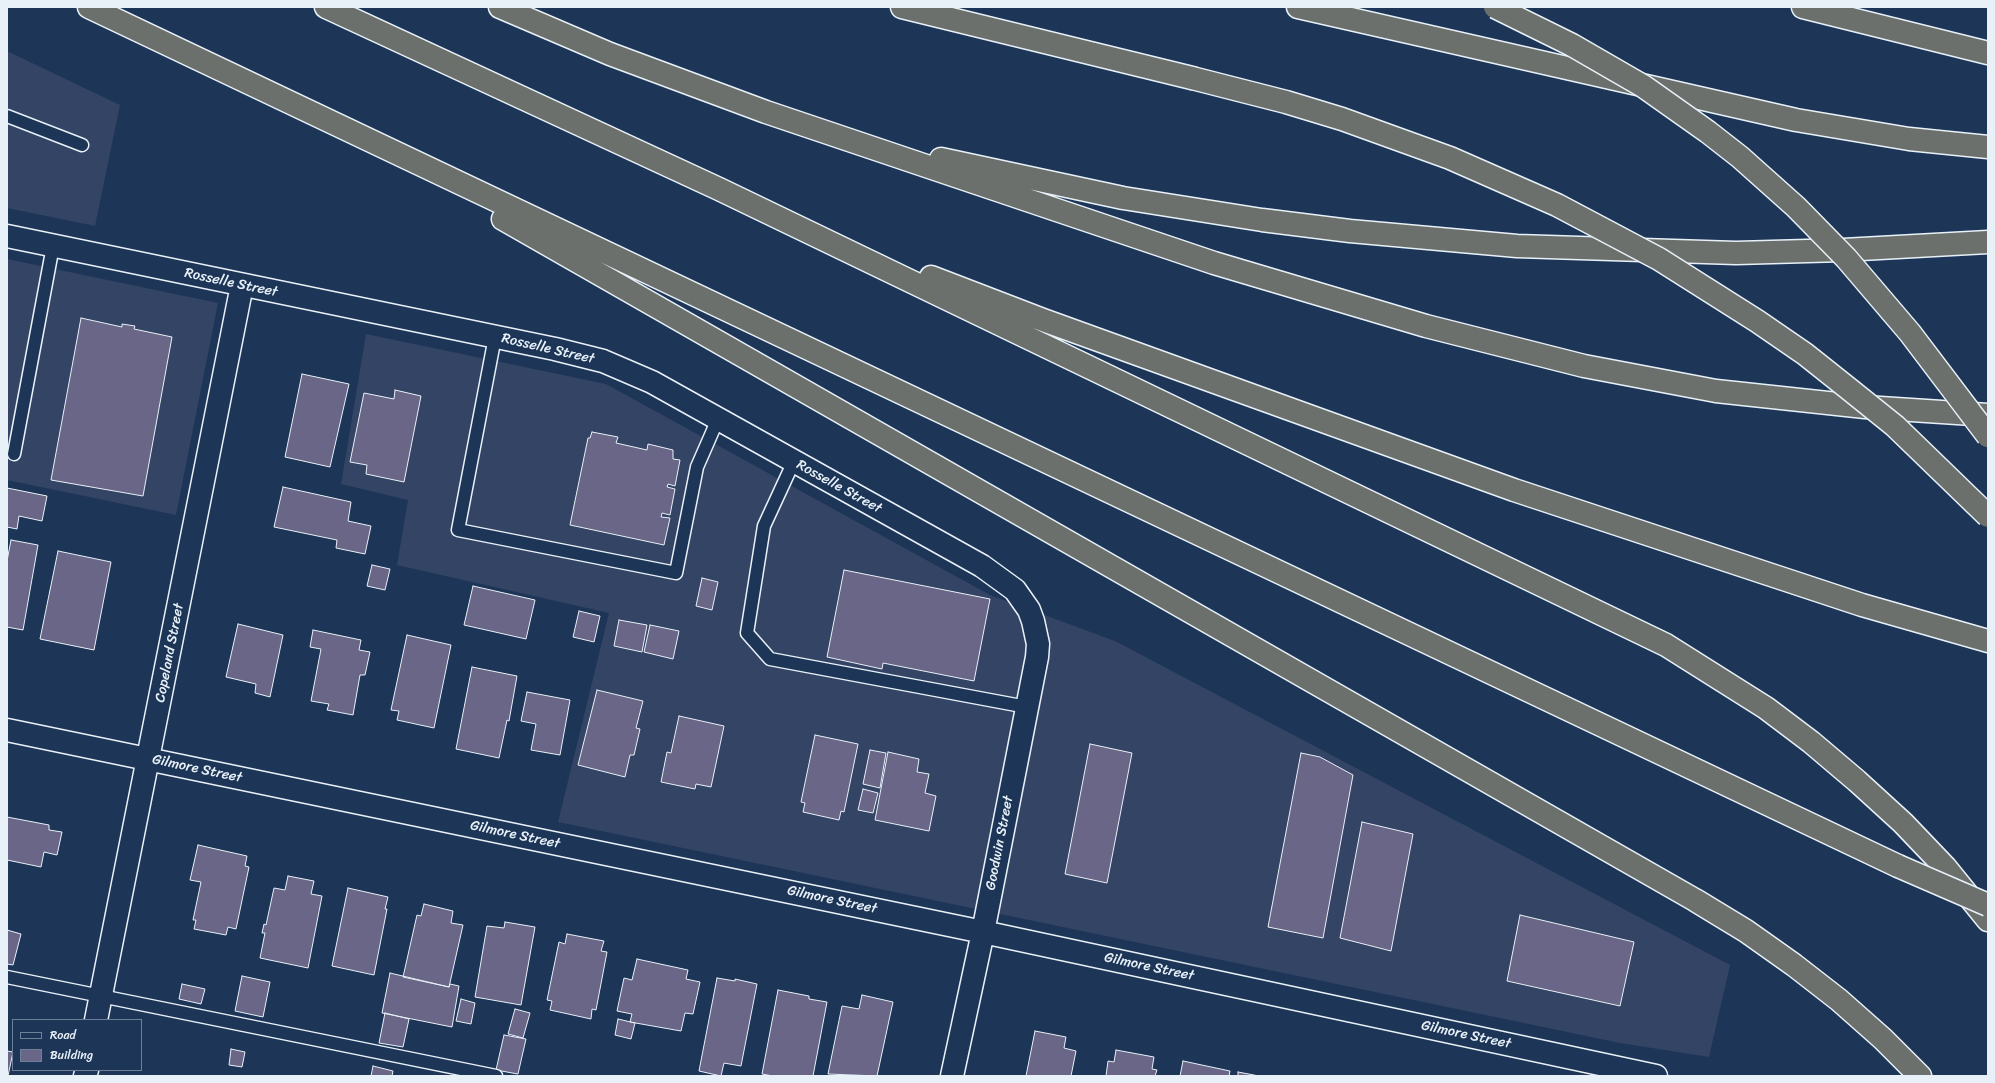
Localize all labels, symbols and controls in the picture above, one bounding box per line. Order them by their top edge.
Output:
street label: Rosselle Street [183,265,279,301]
street label: Rosselle Street [500,330,596,368]
street label: Rosselle Street [793,457,885,517]
street label: Copeland Street [152,602,188,704]
street label: Gilmore Street [151,751,243,787]
street label: Goodwin Street [983,794,1017,892]
street label: Gilmore Street [469,817,561,853]
street label: Gilmore Street [786,882,878,918]
street label: Gilmore Street [1103,949,1195,985]
street label: Gilmore Street [1420,1017,1512,1053]
legend [12,1019,142,1071]
text: Road [50,1024,76,1046]
text: Building [50,1044,93,1066]

